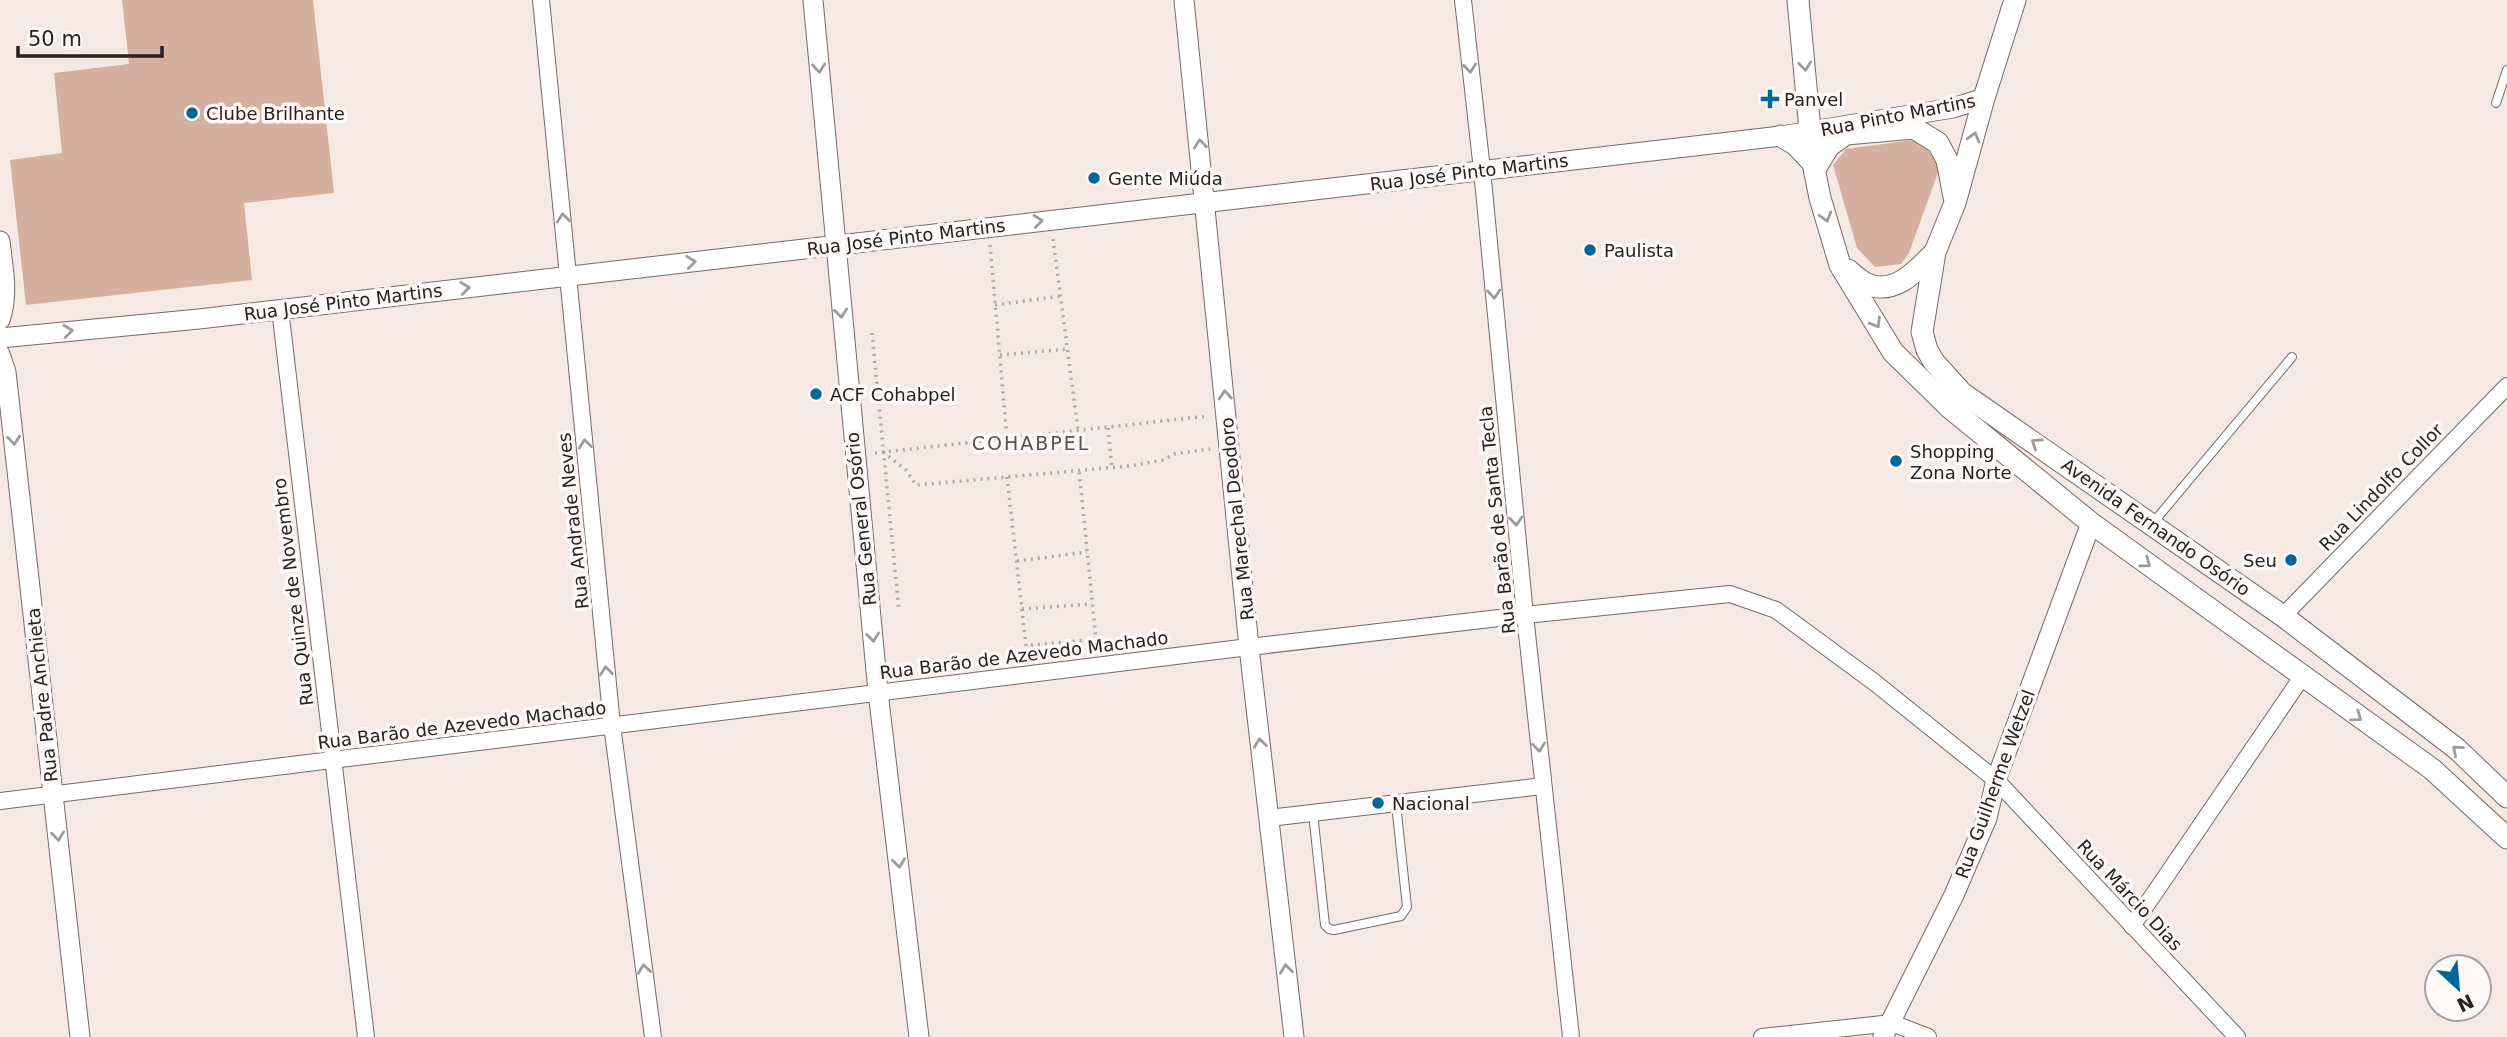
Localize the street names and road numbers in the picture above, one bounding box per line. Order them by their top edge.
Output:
street label: Rua Pinto Martins [1819,90,1977,140]
street label: Rua José Pinto Martins [1369,149,1569,195]
street label: Rua José Pinto Martins [806,214,1006,260]
street label: Rua José Pinto Martins [243,279,443,325]
street label: Rua Barão de Santa Tecla [1475,405,1519,635]
street label: Rua Marechal Deodoro [1216,416,1258,622]
street label: Rua Lindolfo Collor [2315,419,2448,555]
street label: Rua General Osório [841,431,881,607]
street label: Rua Andrade Neves [553,432,593,610]
street label: Avenida Fernando Osório [2058,454,2254,600]
street label: Rua Quinze de Novembro [269,477,317,707]
street label: Rua Padre Anchieta [22,607,62,783]
street label: Rua Barão de Azevedo Machado [878,627,1170,683]
street label: Rua Guilherme Wetzel [1951,687,2039,881]
street label: Rua Barão de Azevedo Machado [316,697,608,753]
street label: Rua Márcio Dias [2073,835,2187,955]

